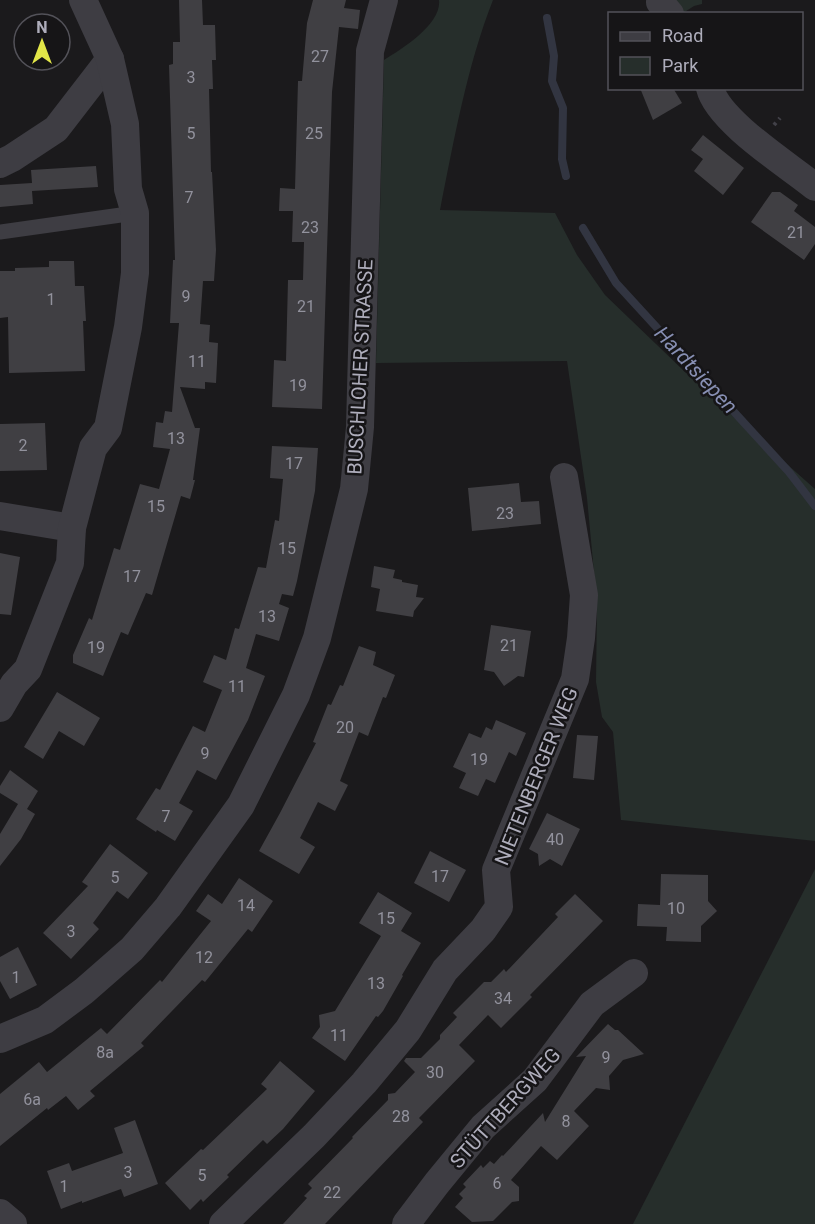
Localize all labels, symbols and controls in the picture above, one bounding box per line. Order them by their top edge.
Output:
north arrow [12,12,72,72]
legend [608,12,803,90]
text: N [36,18,48,37]
text: Road [662,25,703,46]
house number: 27 [311,47,329,66]
text: Park [662,55,699,76]
house number: 3 [187,68,196,87]
house number: 5 [187,124,196,143]
house number: 25 [305,124,323,143]
house number: 7 [185,188,194,207]
house number: 23 [301,218,319,237]
house number: 21 [787,223,805,242]
street label: BUSCHLOHER STRASSE [342,259,378,475]
house number: 9 [182,287,191,306]
house number: 1 [47,290,56,309]
house number: 21 [297,297,315,316]
water label: Hardtsiepen [650,322,742,418]
house number: 11 [188,352,206,371]
house number: 19 [289,376,307,395]
house number: 13 [167,429,185,448]
house number: 2 [19,436,28,455]
house number: 17 [285,454,303,473]
house number: 15 [147,497,165,516]
house number: 23 [496,504,514,523]
house number: 15 [278,539,296,558]
house number: 17 [123,567,141,586]
house number: 13 [258,607,276,626]
house number: 21 [500,636,518,655]
house number: 19 [87,638,105,657]
house number: 11 [228,677,246,696]
street label: NIETENBERGER WEG [489,683,583,869]
house number: 20 [336,718,354,737]
house number: 9 [201,744,210,763]
house number: 19 [470,750,488,769]
house number: 7 [162,807,171,826]
house number: 40 [546,830,564,849]
house number: 17 [431,867,449,886]
house number: 5 [111,868,120,887]
house number: 14 [237,896,255,915]
house number: 10 [667,899,685,918]
house number: 15 [377,909,395,928]
house number: 3 [67,922,76,941]
house number: 12 [195,948,213,967]
house number: 1 [12,968,21,987]
house number: 13 [367,974,385,993]
house number: 34 [494,989,512,1008]
house number: 11 [330,1026,348,1045]
house number: 8a [96,1043,114,1062]
street label: STÜTTBERGWEG [445,1043,565,1173]
house number: 9 [602,1048,611,1067]
house number: 30 [426,1063,444,1082]
house number: 6a [23,1090,41,1109]
house number: 28 [392,1107,410,1126]
house number: 8 [562,1112,571,1131]
house number: 3 [124,1163,133,1182]
house number: 5 [198,1166,207,1185]
house number: 6 [493,1174,502,1193]
house number: 1 [60,1177,69,1196]
house number: 22 [323,1183,341,1202]

